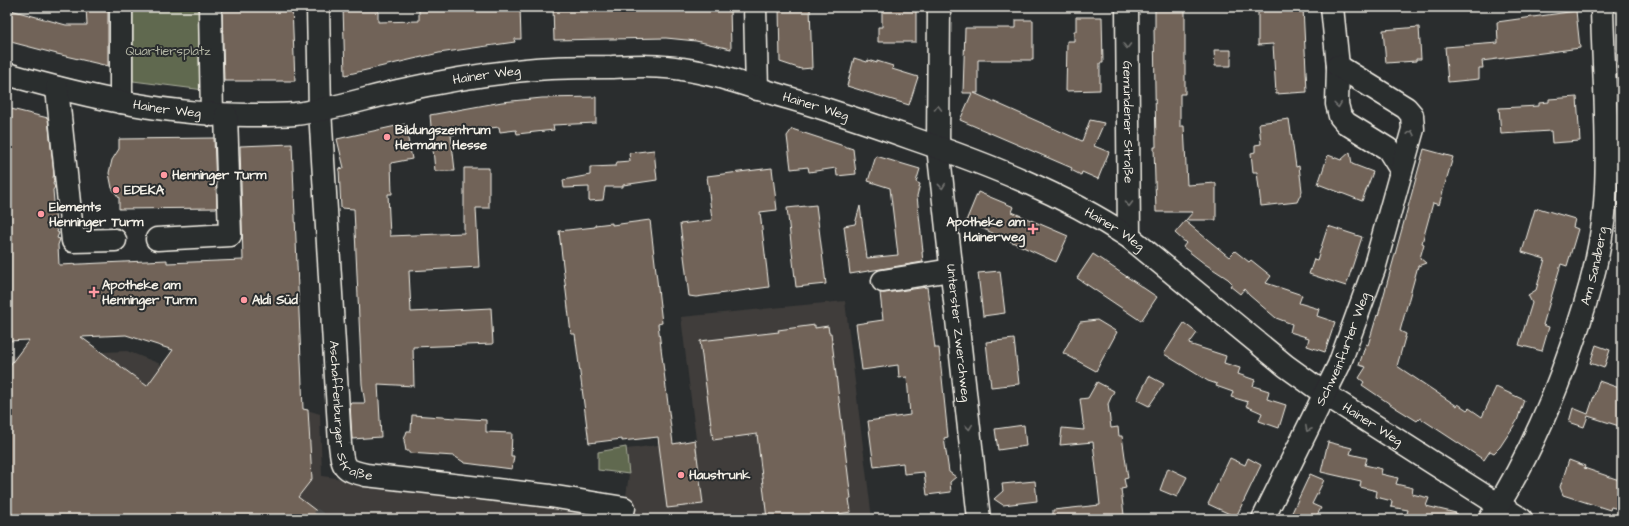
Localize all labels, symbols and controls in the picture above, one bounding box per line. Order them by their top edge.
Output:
park label: Quartiersplatz [125,42,211,60]
one-way arrow [1123,43,1131,49]
street label: Hainer Weg [451,61,522,89]
street label: Gemündener Straße [1118,61,1138,183]
street label: Hainer Weg [781,88,852,126]
street label: Hainer Weg [132,95,202,123]
one-way arrow [1333,102,1342,108]
one-way arrow [933,105,942,111]
place label: Bildungszentrum Hermann Hesse [395,121,491,154]
one-way arrow [1407,130,1415,136]
marker: Bildungszentrum Hermann Hesse [382,132,392,142]
place label: Henninger Turm [172,166,267,186]
marker: Henninger Turm [159,170,169,180]
place label: EDEKA [124,181,165,199]
one-way arrow [937,183,946,189]
marker: EDEKA [111,185,121,195]
place label: Elements Henninger Turm [49,198,144,233]
one-way arrow [1125,201,1133,207]
street label: Hainer Weg [1081,203,1149,256]
marker: Elements Henninger Turm [36,209,46,219]
place label: Apotheke am Hainerweg [946,213,1026,248]
marker: Apotheke am Hainerweg [1028,224,1038,234]
street label: Am Sandberg [1576,225,1612,307]
street label: Unterster Zwerchweg [942,263,975,403]
place label: Apotheke am Henninger Turm [102,276,197,311]
marker: Apotheke am Henninger Turm [89,287,99,297]
street label: Schweinfurter Weg [1311,289,1375,409]
place label: Aldi Süd [252,291,298,309]
marker: Aldi Süd [239,295,249,305]
street label: Aschaffenburger Straße [325,340,373,485]
street label: Hainer Weg [1339,398,1406,451]
one-way arrow [964,424,973,430]
one-way arrow [1305,425,1313,432]
place label: Haustrunk [689,466,751,484]
marker: Haustrunk [676,470,686,480]

